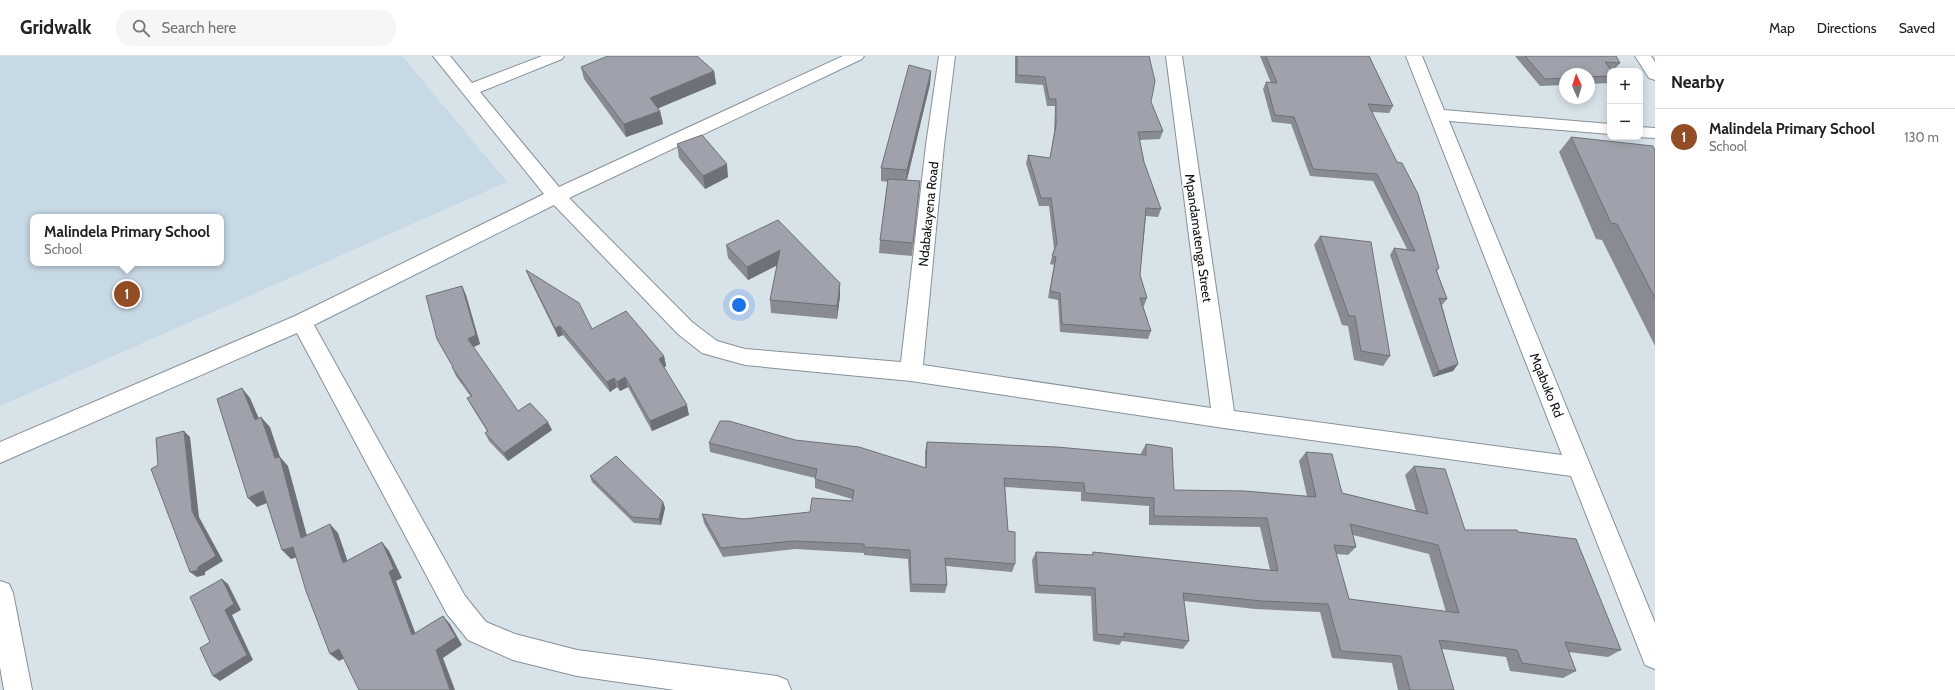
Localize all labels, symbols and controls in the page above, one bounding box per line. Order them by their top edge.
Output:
search box [116,10,396,46]
text: Gridwalk [20,16,92,39]
icon: search [130,17,152,39]
text: Search here [162,19,236,37]
text: Map [1769,19,1795,37]
text: Directions [1817,19,1877,37]
text: Saved [1899,19,1935,37]
north arrow [1559,68,1595,104]
map controls [1607,68,1643,140]
button: + [1607,68,1643,104]
text: Nearby [1671,72,1724,92]
button: − [1607,104,1643,140]
text: Malindela Primary School [1709,120,1875,138]
text: 1 [1682,129,1686,145]
text: 130 m [1904,129,1939,145]
text: School [1709,138,1747,154]
street label: Ndabakayena Road [915,161,941,267]
street label: Mpandamatenga Street [1182,173,1216,304]
popup [30,214,224,266]
text: Malindela Primary School [44,223,210,241]
text: School [44,241,82,257]
pin: 1 [114,279,140,309]
your location [729,295,749,315]
street label: Mqabuko Rd [1527,350,1567,420]

